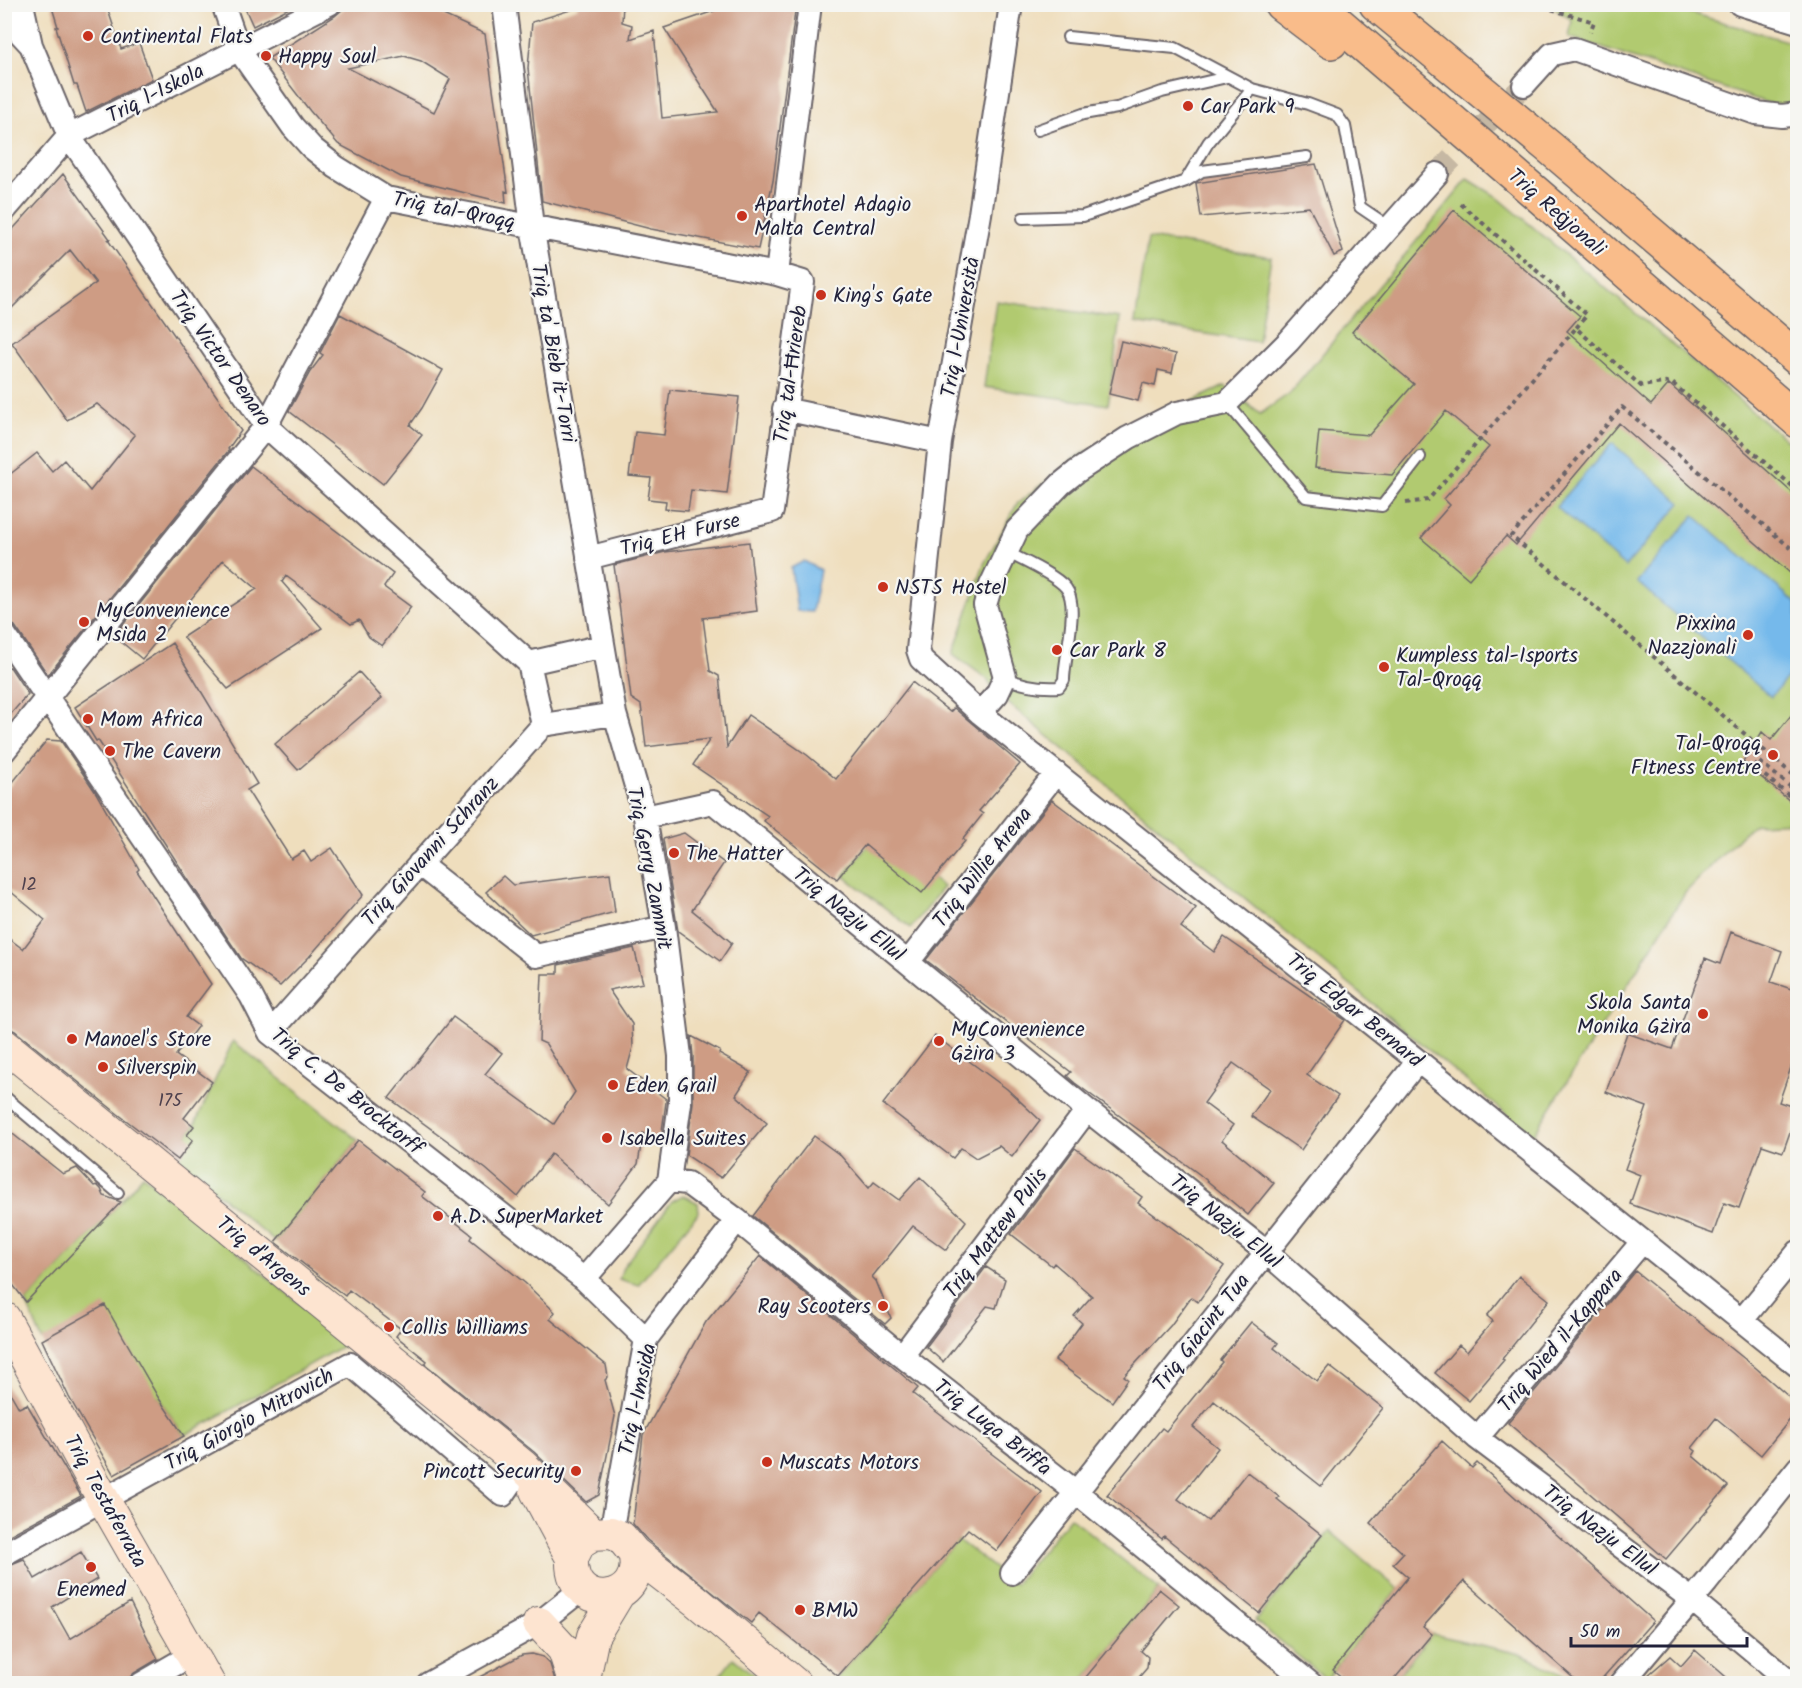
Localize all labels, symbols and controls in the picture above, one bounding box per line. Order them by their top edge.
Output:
place label: Continental Flats [100,21,253,54]
marker: Continental Flats [81,29,95,43]
place label: Happy Soul [278,41,376,74]
marker: Happy Soul [259,49,273,63]
street label: Triq l-Iskola [101,56,210,133]
place label: Car Park 9 [1200,91,1295,124]
marker: Car Park 9 [1181,99,1195,113]
street label: Triq Reġjonali [1500,161,1613,266]
street label: Triq tal-Qroqq [390,183,518,240]
place label: Aparthotel Adagio Malta Central [754,189,911,246]
marker: Aparthotel Adagio Malta Central [735,209,749,223]
street label: Triq l-Università [933,254,990,400]
street label: Triq ta' Bieb it-Torri [521,261,585,446]
place label: King's Gate [833,280,933,313]
street label: Triq Victor Denaro [160,284,279,434]
marker: King's Gate [814,288,828,302]
street label: Triq tal-Ħriereb [766,303,817,445]
street label: Triq EH Furse [617,504,744,566]
place label: NSTS Hostel [895,572,1006,605]
marker: NSTS Hostel [876,580,890,594]
place label: MyConvenience Msida 2 [96,595,230,652]
place label: Pixxina Nazzjonali [1647,608,1737,665]
marker: MyConvenience Msida 2 [77,615,91,629]
marker: Pixxina Nazzjonali [1741,628,1755,642]
place label: Car Park 8 [1069,635,1166,668]
place label: Kumpless tal-Isports Tal-Qroqq [1396,640,1578,697]
marker: Car Park 8 [1050,643,1064,657]
marker: Kumpless tal-Isports Tal-Qroqq [1377,660,1391,674]
place label: Mom Africa [100,704,203,737]
marker: Mom Africa [81,712,95,726]
place label: Tal-Qroqq FItness Centre [1631,728,1762,785]
place label: The Cavern [122,736,221,769]
marker: The Cavern [103,744,117,758]
marker: Tal-Qroqq FItness Centre [1766,748,1780,762]
street label: Triq Giovanni Schranz [354,769,508,935]
street label: Triq Gerry Zammit [617,784,681,953]
street label: Triq Willie Arena [925,800,1041,936]
place label: The Hatter [686,838,784,871]
marker: The Hatter [667,846,681,860]
street label: Triq Nazju Ellul [785,859,911,971]
house number: 12 [21,871,37,900]
street label: Triq Edgar Bernard [1278,946,1430,1077]
place label: Skola Santa Monika Gżira [1577,987,1691,1044]
marker: Skola Santa Monika Gżira [1696,1007,1710,1021]
place label: MyConvenience Gżira 3 [951,1014,1085,1071]
street label: Triq C. De Brocktorff [262,1020,431,1166]
place label: Manoel's Store [84,1024,212,1057]
marker: Manoel's Store [65,1032,79,1046]
marker: MyConvenience Gżira 3 [932,1034,946,1048]
place label: Silverspin [115,1052,197,1085]
marker: Silverspin [96,1060,110,1074]
place label: Eden Grail [625,1070,717,1103]
marker: Eden Grail [606,1078,620,1092]
house number: 175 [158,1087,183,1116]
place label: Isabella Suites [619,1123,746,1156]
marker: Isabella Suites [600,1131,614,1145]
street label: Triq Mattew Pulis [936,1161,1057,1306]
street label: Triq Nazju Ellul [1162,1166,1288,1278]
place label: A.D. SuperMarket [450,1201,604,1234]
street label: Triq d'Argens [208,1208,318,1306]
marker: A.D. SuperMarket [431,1209,445,1223]
street label: Triq Wied il-Kappara [1491,1261,1632,1421]
street label: Triq Giacint Tua [1145,1267,1259,1399]
place label: Ray Scooters [758,1291,871,1324]
marker: Ray Scooters [876,1299,890,1313]
place label: Collis Williams [401,1312,528,1345]
marker: Collis Williams [382,1320,396,1334]
street label: Triq l-Imsida [610,1340,666,1458]
street label: Triq Giorgio Mitrovich [159,1360,341,1481]
street label: Triq Luqa Briffa [926,1371,1058,1485]
street label: Triq Testaferrata [54,1429,155,1575]
place label: Muscats Motors [779,1447,919,1480]
marker: Muscats Motors [760,1455,774,1469]
place label: Pincott Security [423,1456,564,1489]
marker: Pincott Security [569,1464,583,1478]
street label: Triq Nazju Ellul [1535,1477,1664,1585]
marker: Enemed [84,1560,98,1574]
place label: Enemed [56,1574,126,1607]
place label: BMW [812,1595,858,1628]
marker: BMW [793,1603,807,1617]
scale bar [1571,1610,1746,1648]
text: 50 m [1580,1618,1620,1647]

